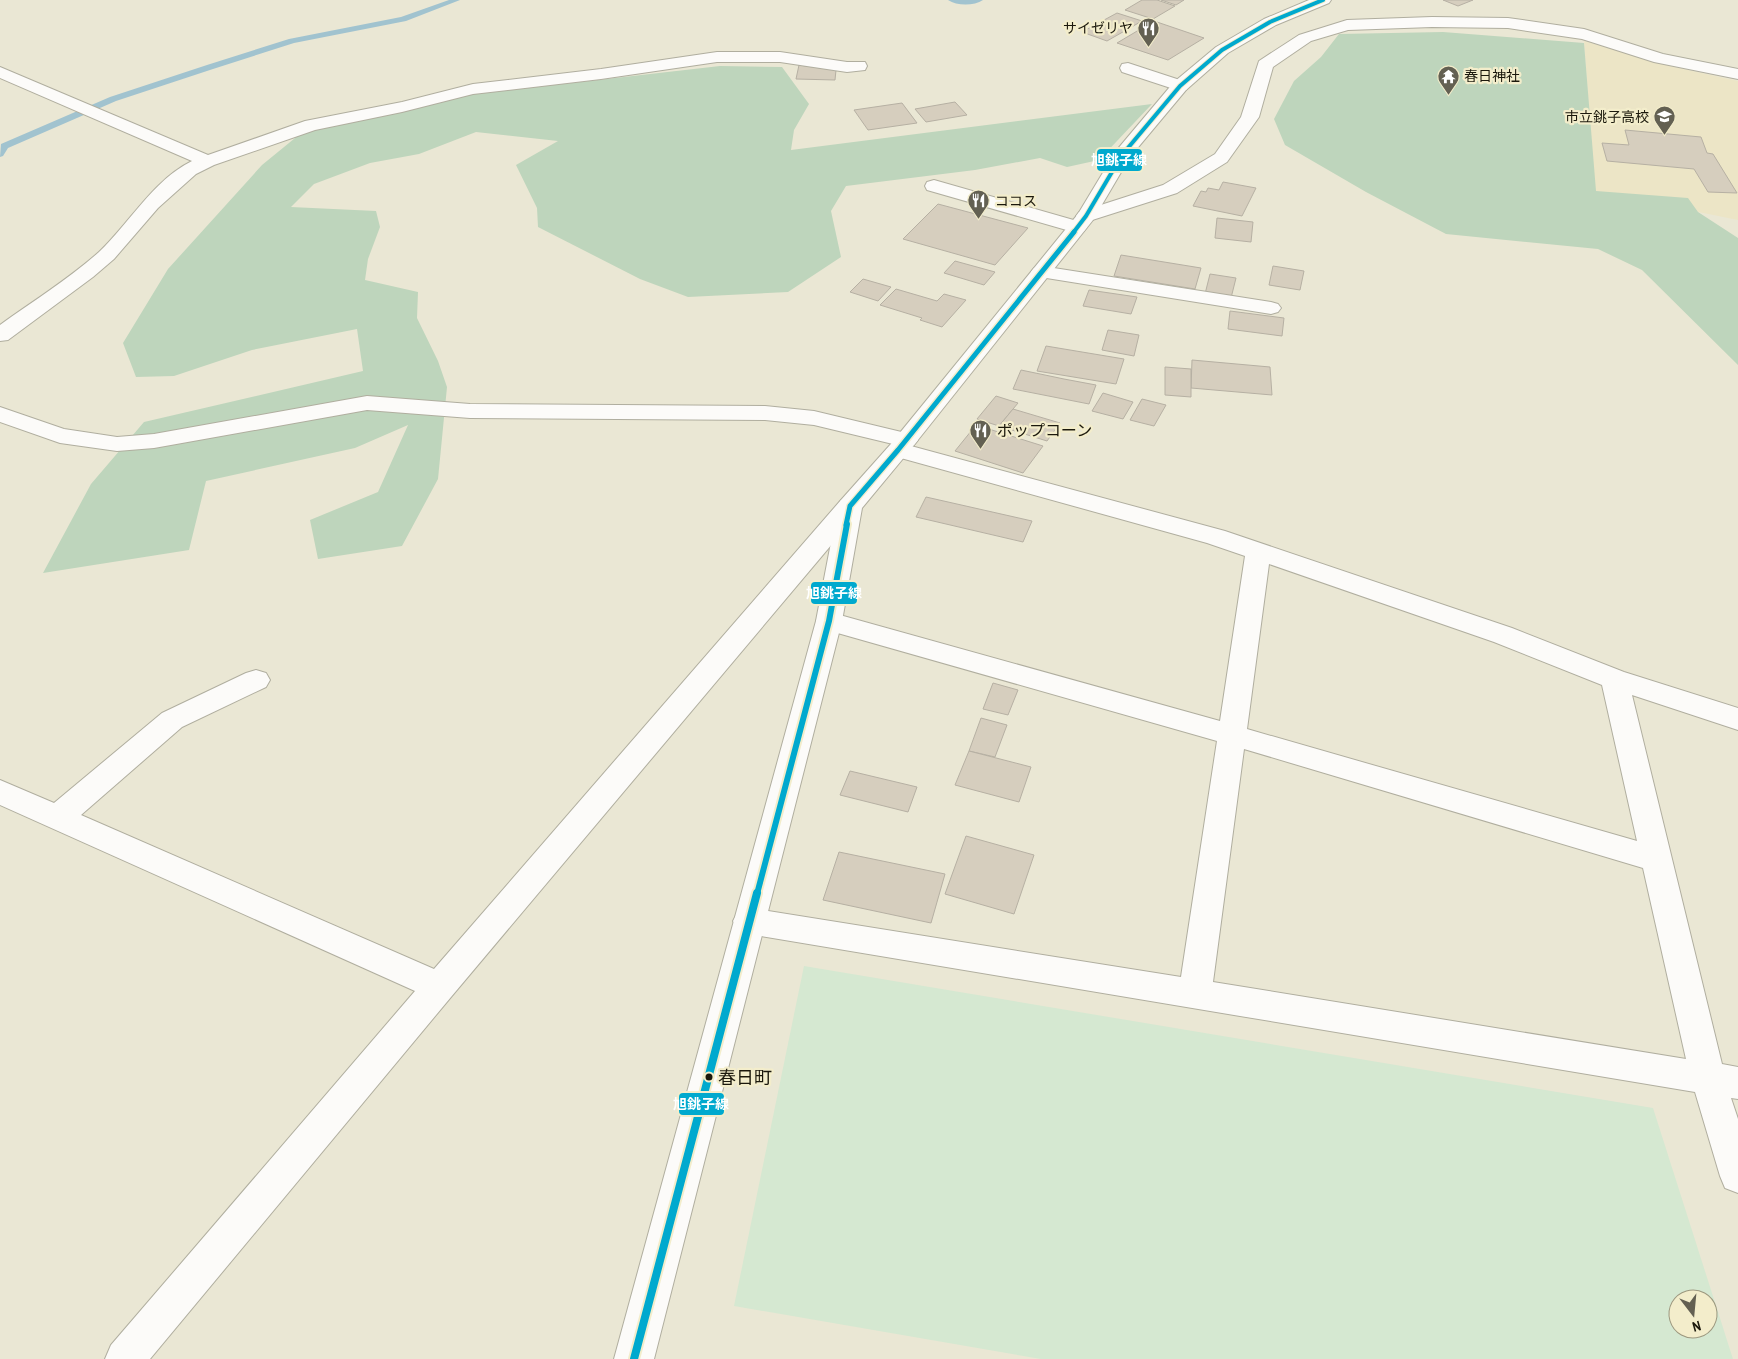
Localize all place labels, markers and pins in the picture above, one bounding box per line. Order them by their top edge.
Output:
restaurant icon: サイゼリヤ [1137,16,1161,47]
place label: サイゼリヤ [1063,19,1133,37]
temple icon: 春日神社 [1436,64,1460,95]
place label: 春日神社 [1464,67,1520,85]
school or university icon: 市立銚子高校 [1653,105,1677,136]
place label: 市立銚子高校 [1565,108,1649,126]
restaurant icon: ココス [967,189,991,220]
place label: ココス [995,192,1037,210]
restaurant icon: ポップコーン [969,418,993,449]
place label: ポップコーン [997,419,1092,441]
place label: 春日町 [718,1065,772,1090]
marker: 春日町 [704,1072,714,1082]

